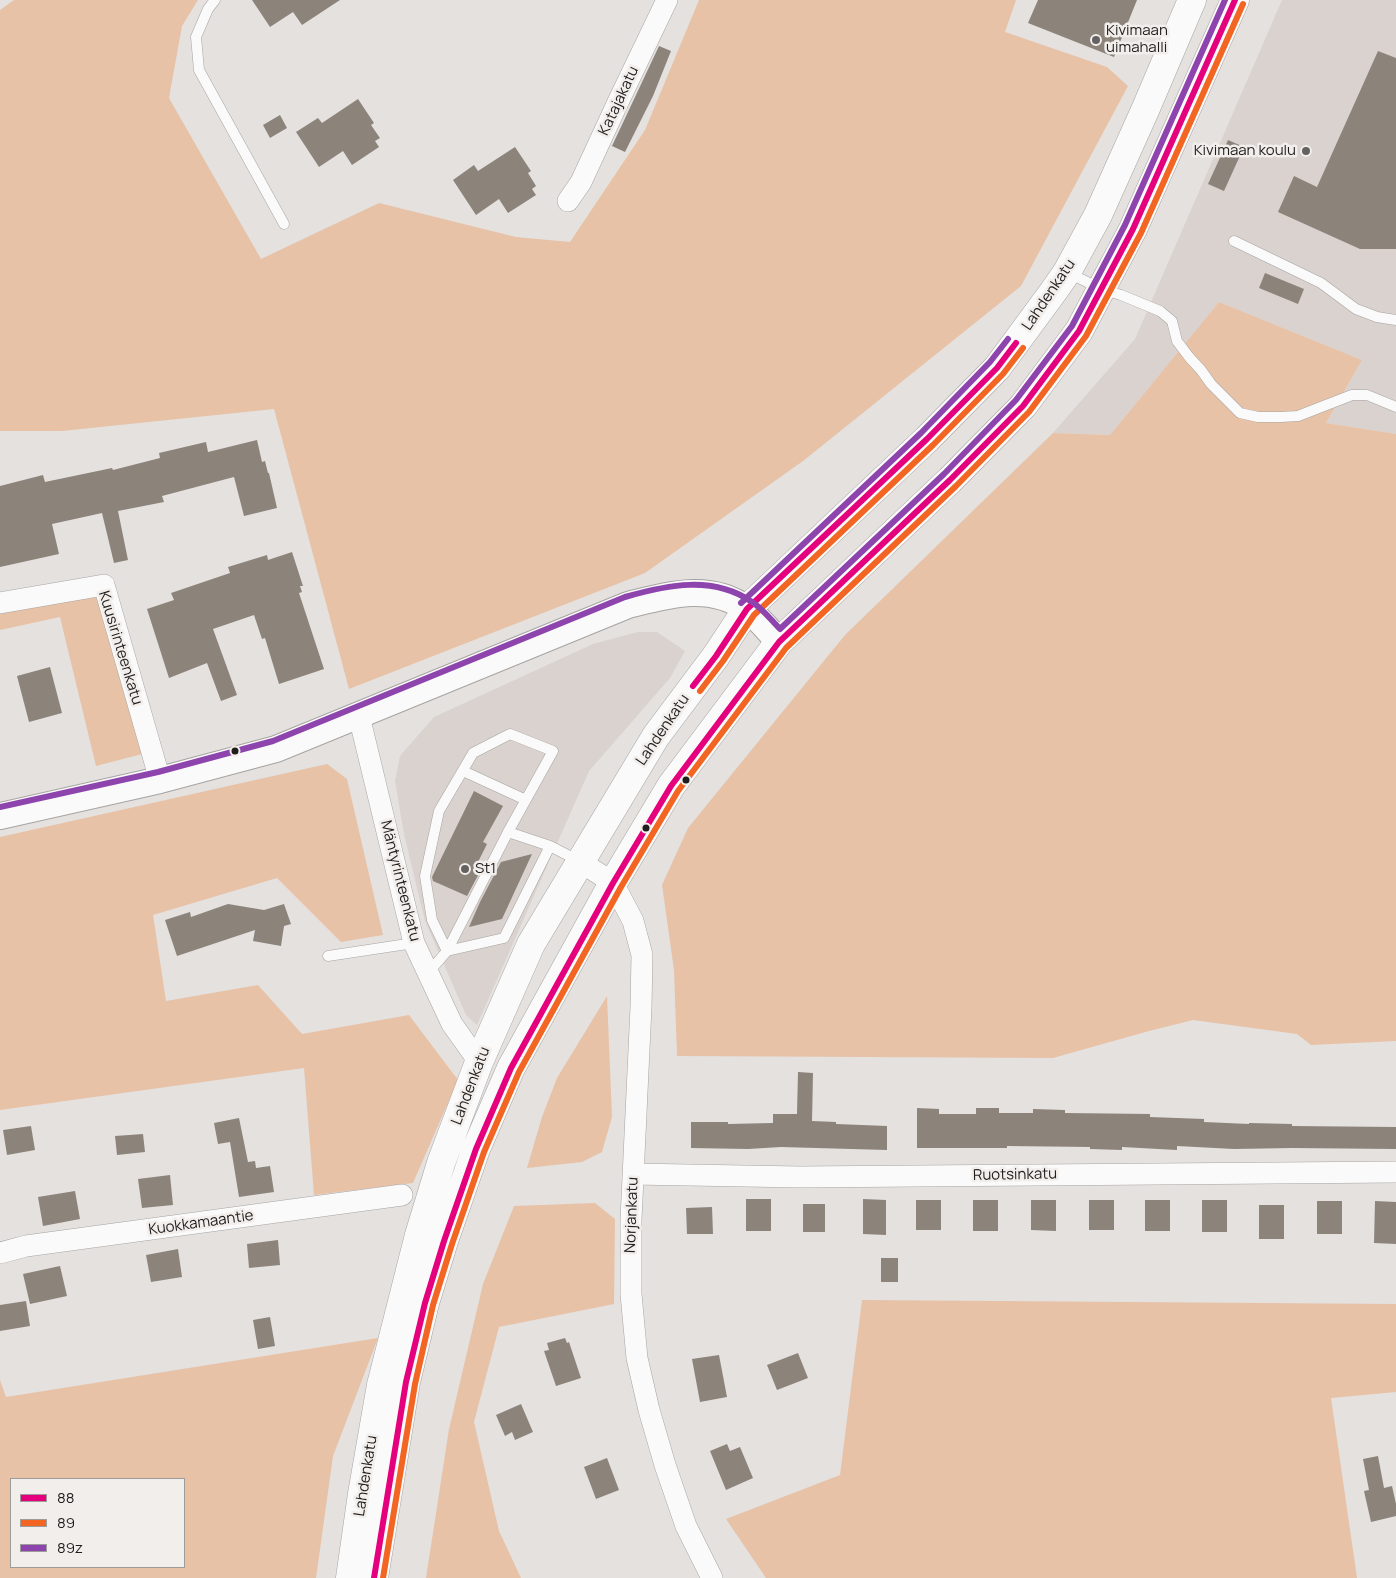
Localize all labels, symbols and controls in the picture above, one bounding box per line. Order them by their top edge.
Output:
place label: Kivimaan uimahalli [1106,22,1168,57]
marker: Kivimaan uimahalli [1090,34,1102,46]
street label: Katajakatu [595,64,643,138]
place label: Kivimaan koulu [1194,142,1296,160]
marker: Kivimaan koulu [1300,145,1312,157]
street label: Lahdenkatu [1019,256,1079,334]
street label: Kuusirinteenkatu [94,589,146,707]
street label: Lahdenkatu [633,691,693,769]
unlabelled marker [230,746,240,756]
unlabelled marker [681,775,691,785]
street label: Mäntyrinteenkatu [376,819,424,943]
unlabelled marker [641,823,651,833]
place label: St1 [475,860,496,878]
marker: St1 [459,863,471,875]
street label: Lahdenkatu [448,1045,494,1127]
street label: Ruotsinkatu [973,1165,1057,1185]
street label: Norjankatu [622,1177,642,1253]
street label: Kuokkamaantie [147,1207,255,1239]
street label: Lahdenkatu [351,1434,381,1518]
legend [10,1478,185,1568]
text: 88 [57,1487,74,1508]
text: 89 [57,1512,75,1533]
text: 89z [57,1537,83,1558]

